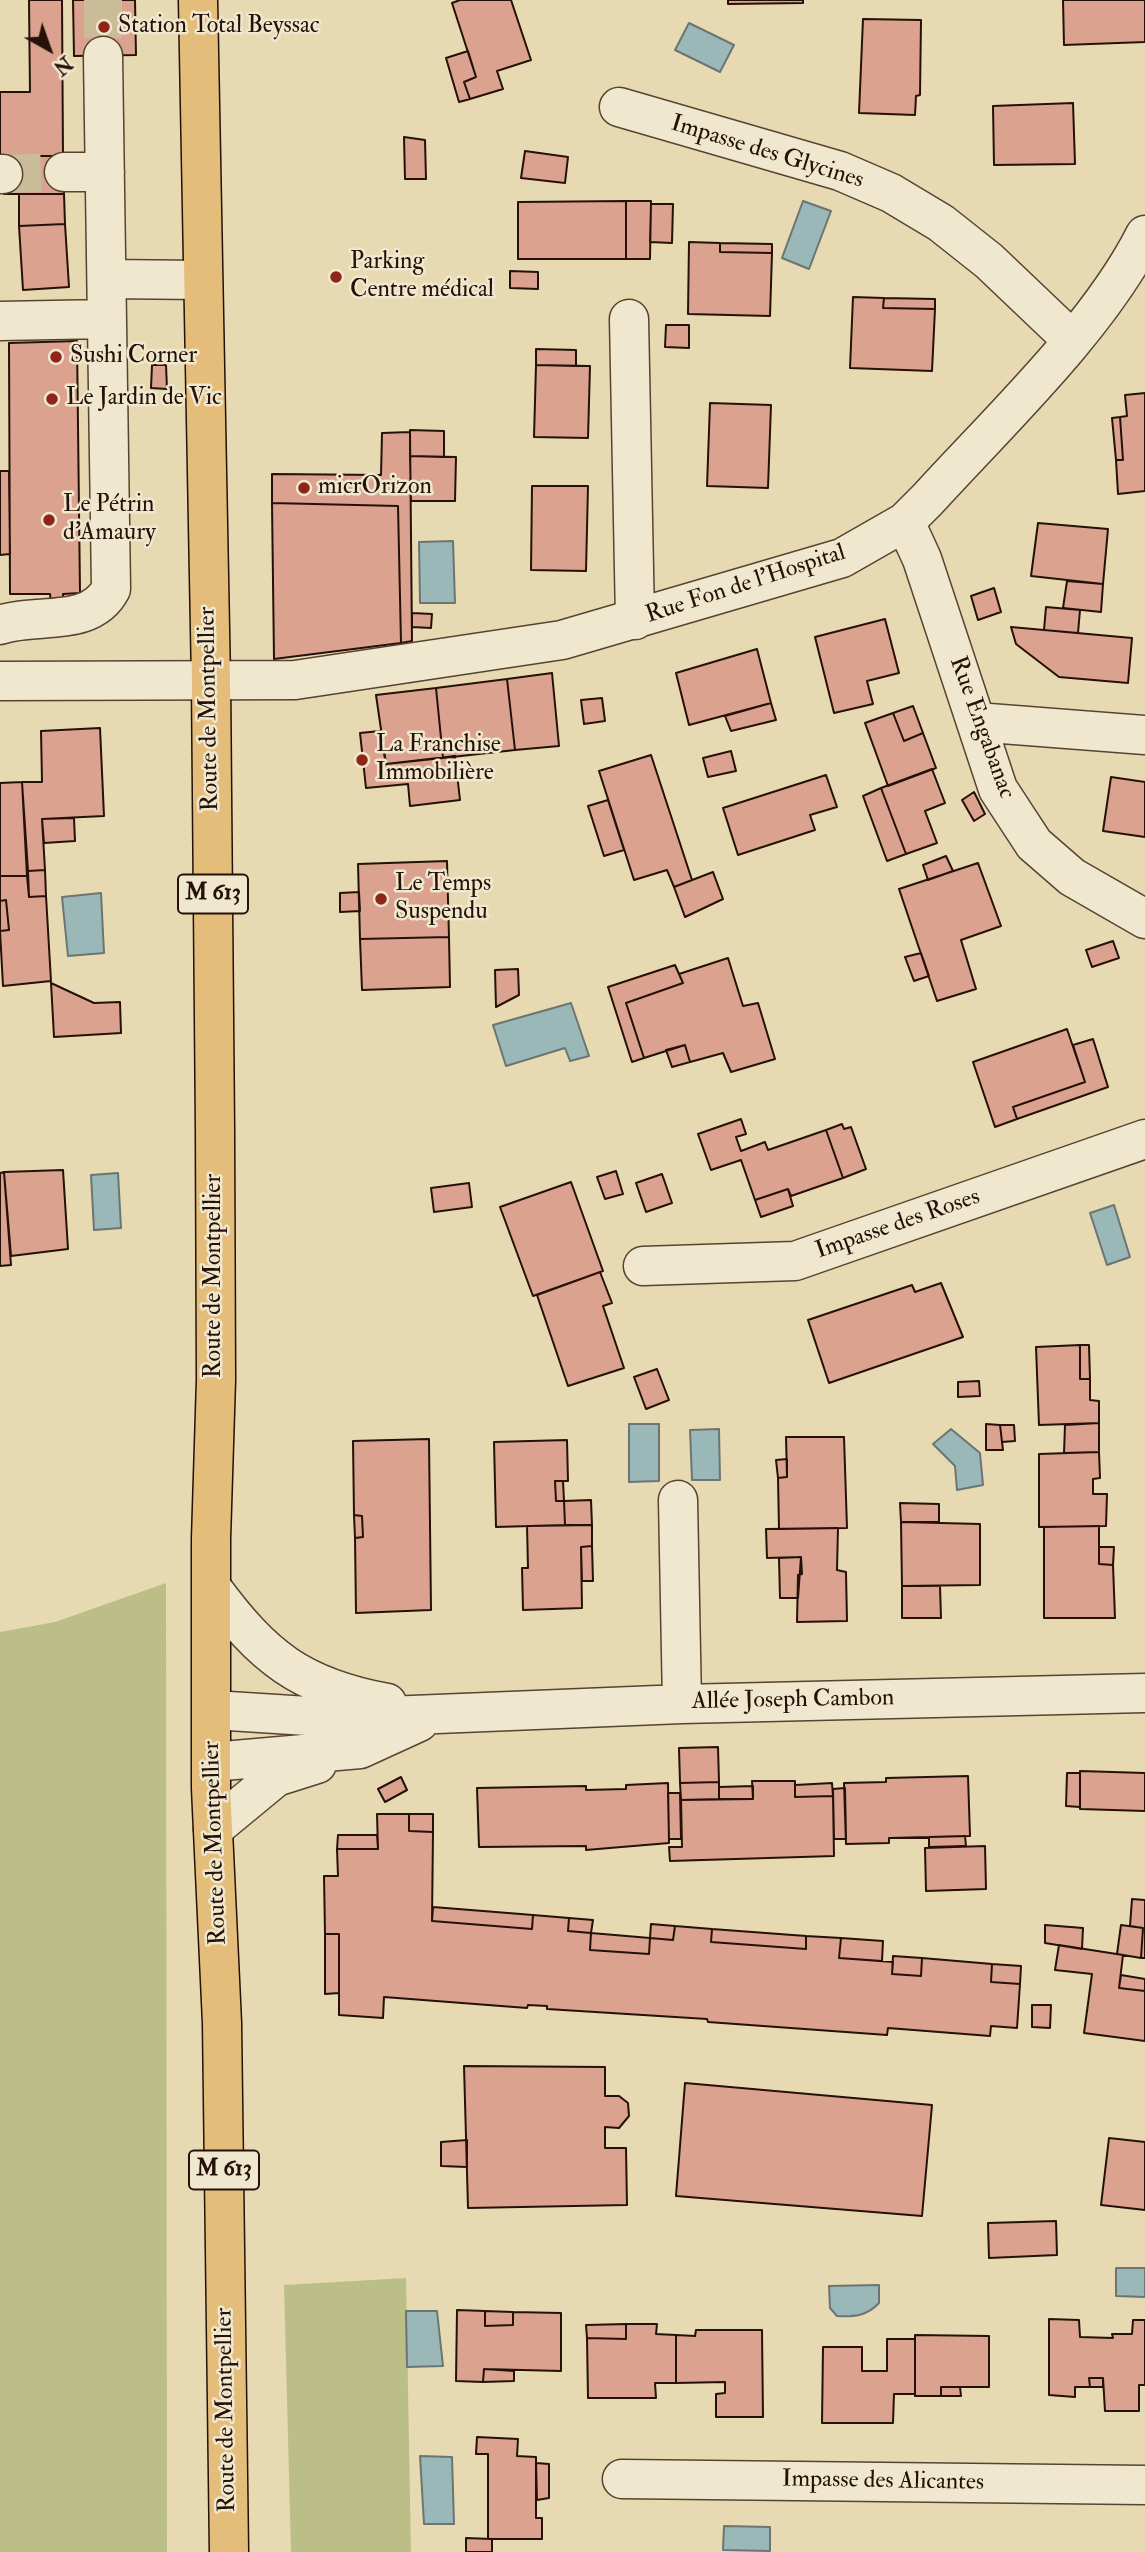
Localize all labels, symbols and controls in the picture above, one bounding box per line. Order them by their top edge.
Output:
place label: Station Total Beyssac [118,13,319,41]
north arrow [14,14,84,84]
marker: Station Total Beyssac [96,19,112,35]
text: N [48,50,77,80]
street label: Impasse des Glycines [667,110,867,196]
place label: Parking Centre médical [350,249,494,305]
marker: Parking Centre médical [328,269,344,285]
place label: Sushi Corner [70,343,197,371]
marker: Sushi Corner [48,349,64,365]
place label: Le Jardin de Vic [66,385,222,413]
marker: Le Jardin de Vic [44,391,60,407]
place label: micrOrizon [318,474,432,502]
marker: micrOrizon [296,480,312,496]
place label: Le Pétrin d'Amaury [63,492,156,548]
marker: Le Pétrin d'Amaury [41,512,57,528]
street label: Rue Fon de l'Hospital [643,539,849,631]
street label: Route de Montpellier [194,606,226,812]
street label: Rue Engabanac [942,653,1020,803]
place label: La Franchise Immobilière [376,732,501,788]
marker: La Franchise Immobilière [354,752,370,768]
place label: Le Temps Suspendu [395,871,491,927]
road number: M 613 [178,874,248,914]
marker: Le Temps Suspendu [373,891,389,907]
street label: Route de Montpellier [201,1174,229,1378]
street label: Impasse des Roses [812,1183,984,1267]
street label: Allée Joseph Cambon [691,1685,895,1717]
street label: Route de Montpellier [198,1740,234,1946]
road number: M 613 [189,2150,259,2190]
street label: Route de Montpellier [211,2307,243,2513]
street label: Impasse des Alicantes [782,2466,984,2498]

